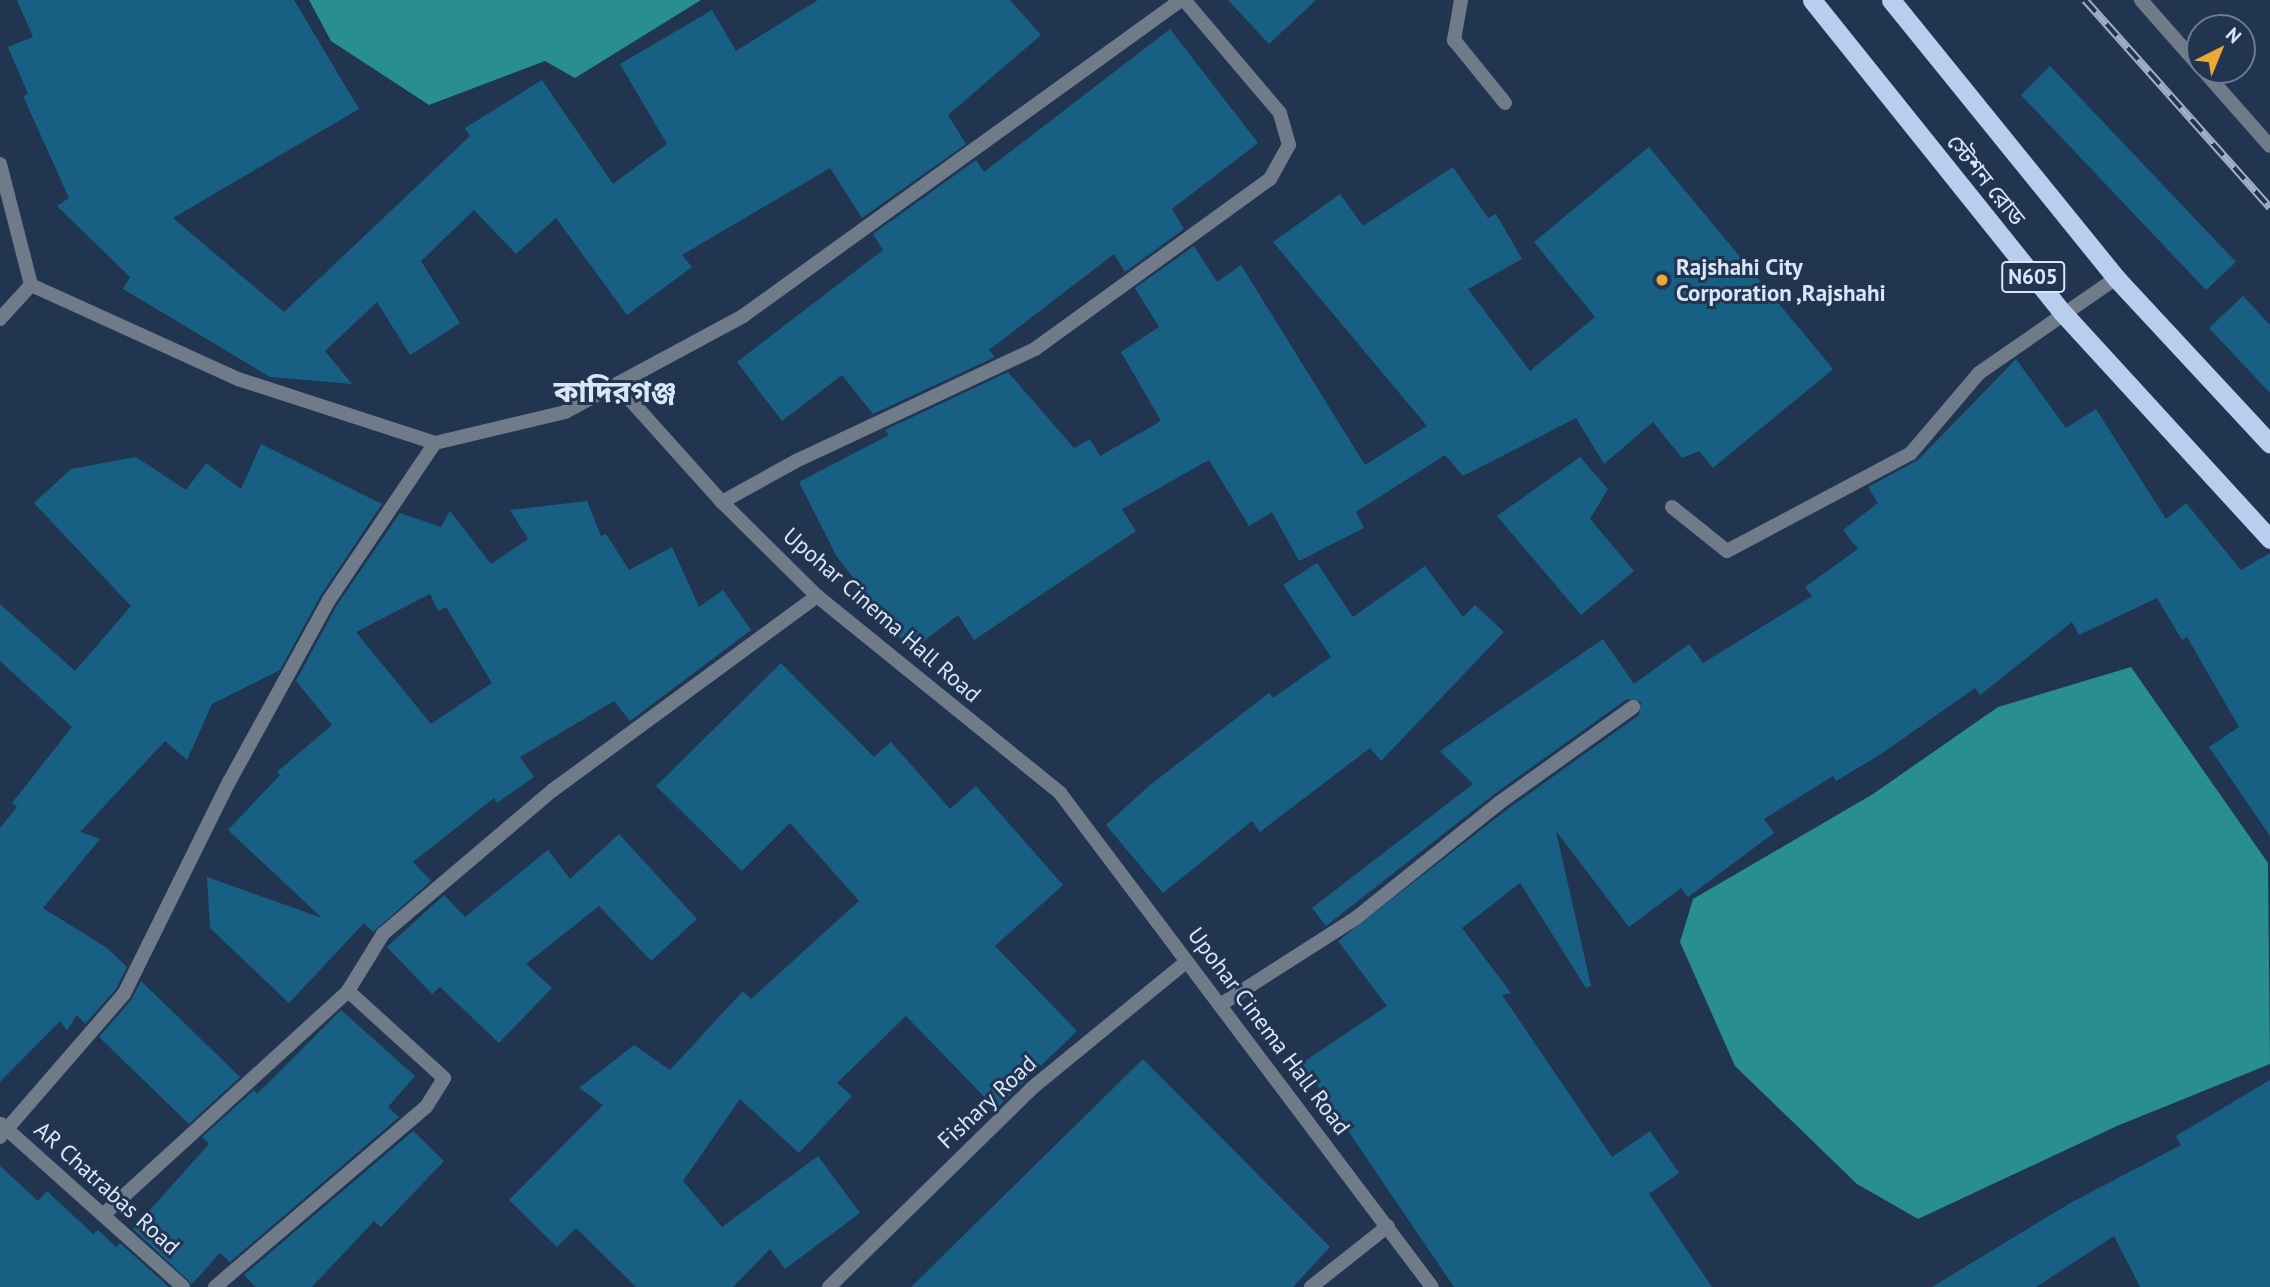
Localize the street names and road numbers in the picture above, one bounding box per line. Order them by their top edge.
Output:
street label: স্টেশন রোড [1941,129,2031,231]
road number: N605 [2000,260,2066,294]
street label: Upohar Cinema Hall Road [778,522,986,708]
street label: Upohar Cinema Hall Road [1182,922,1356,1140]
street label: Fishary Road [932,1049,1042,1155]
street label: AR Chatrabas Road [29,1116,185,1260]

